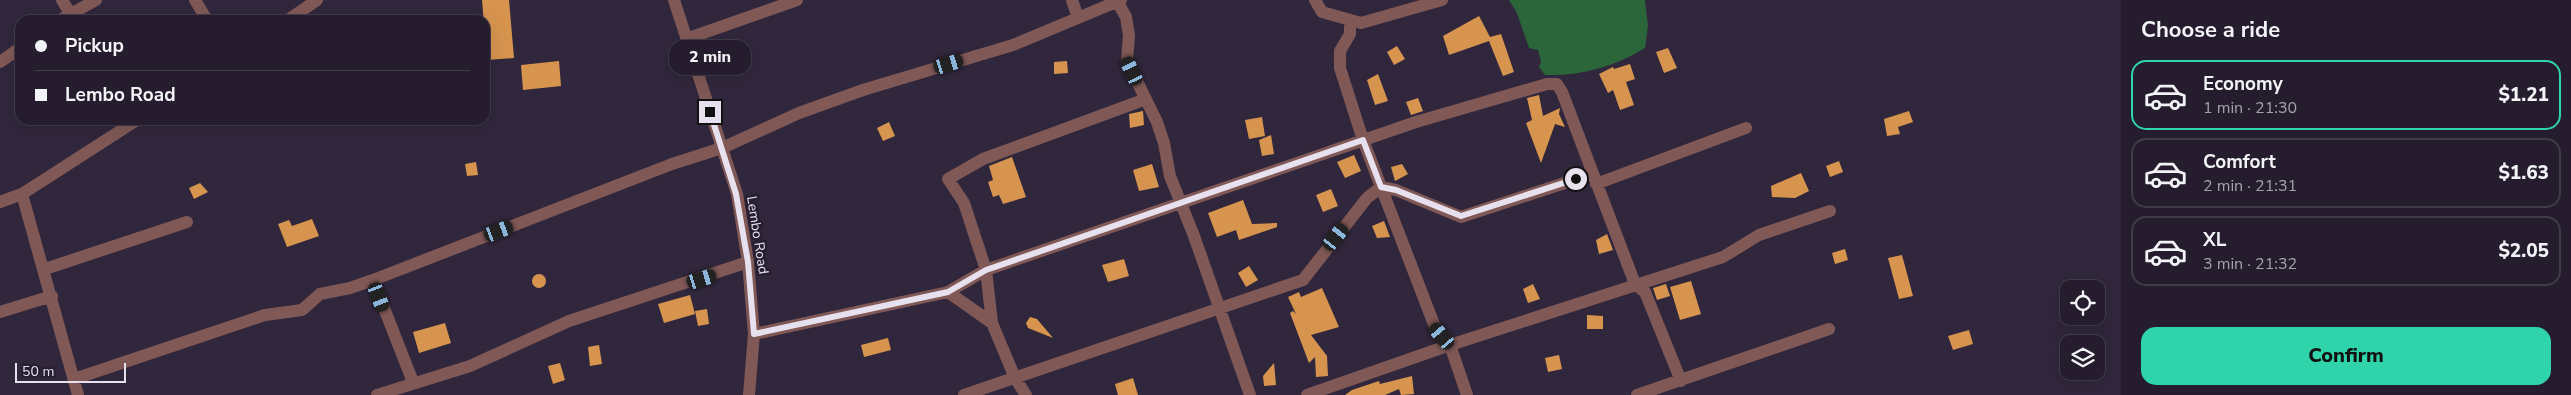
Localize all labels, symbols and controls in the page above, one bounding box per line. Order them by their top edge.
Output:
text: Choose a ride [2141,15,2280,45]
text: Pickup [65,33,124,59]
callout: 2 min [669,39,751,74]
text: 2 min [689,46,731,68]
car [932,52,965,76]
car [1118,54,1145,88]
text: Economy [2203,71,2283,97]
icon: car [2143,73,2188,118]
text: Lembo Road [65,82,176,108]
text: $1.21 [2498,82,2549,108]
text: 1 min · 21:30 [2203,97,2297,119]
route end [699,101,721,123]
text: Comfort [2203,149,2276,175]
icon: car [2143,151,2188,196]
text: $1.63 [2498,160,2549,186]
route start [1565,168,1587,190]
text: 2 min · 21:31 [2203,175,2297,197]
street label: Lembo Road [742,195,773,276]
car [482,219,515,243]
car [1320,221,1351,253]
text: XL [2203,227,2226,253]
icon: car [2143,229,2188,274]
text: $2.05 [2498,238,2549,264]
text: 3 min · 21:32 [2203,253,2297,275]
car [685,267,718,291]
car [366,280,391,314]
map controls [2060,280,2105,380]
button: locate [2060,280,2105,325]
car [1426,320,1457,352]
button: Confirm [2141,327,2551,385]
button: layers [2060,335,2105,380]
scale bar [15,360,126,383]
text: 50 m [22,362,54,381]

